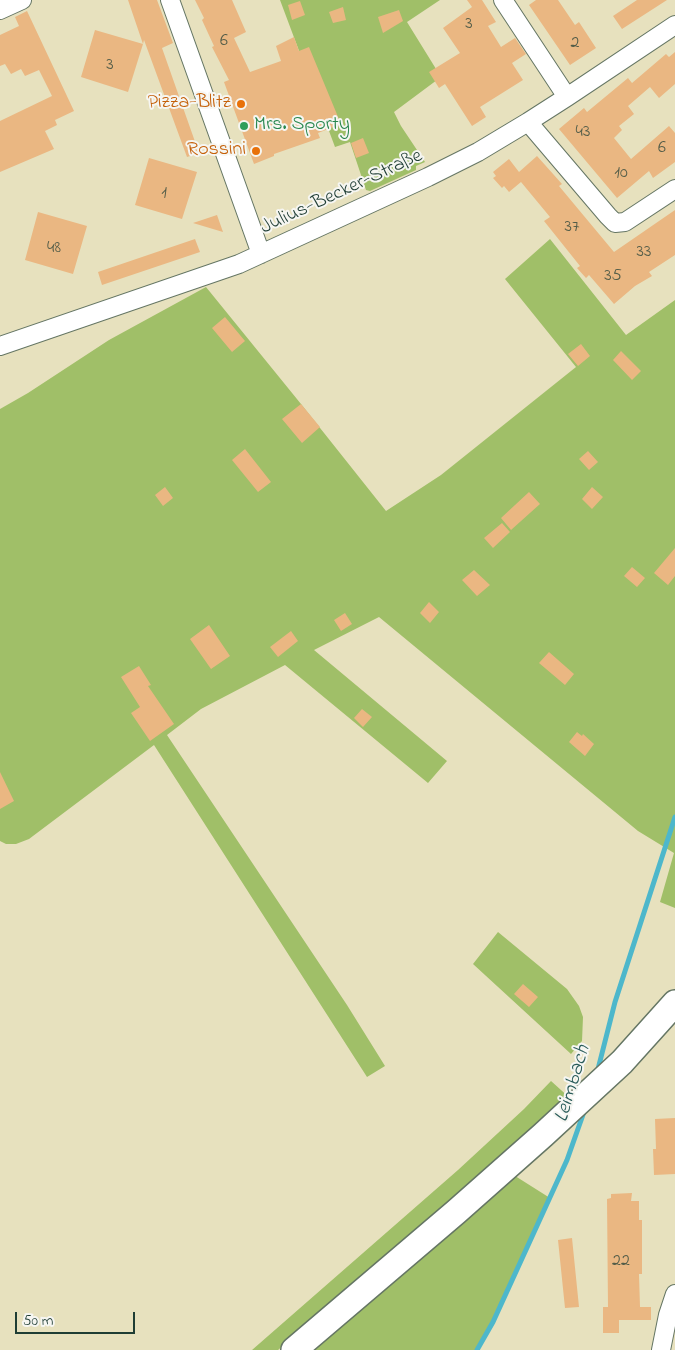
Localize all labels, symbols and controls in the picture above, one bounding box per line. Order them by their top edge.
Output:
house number: 3 [465,14,473,36]
house number: 6 [220,31,228,53]
house number: 2 [571,33,579,55]
house number: 3 [106,55,114,77]
place label: Pizza-Blitz [148,92,231,116]
marker: Pizza-Blitz [235,98,247,110]
place label: Mrs. Sporty [254,114,350,138]
marker: Mrs. Sporty [238,120,250,132]
house number: 43 [576,122,590,144]
house number: 6 [658,138,666,160]
place label: Rossini [187,139,246,163]
marker: Rossini [250,145,262,157]
street label: Julius-Becker-Straße [257,145,427,241]
house number: 10 [614,163,628,185]
house number: 1 [161,183,167,205]
house number: 37 [565,217,579,239]
house number: 48 [47,238,61,260]
house number: 33 [637,242,651,264]
house number: 35 [604,266,622,288]
water label: Leimbach [550,1043,598,1125]
house number: 22 [612,1251,630,1273]
scale bar [18,1302,138,1334]
text: 50 m [23,1310,53,1332]

